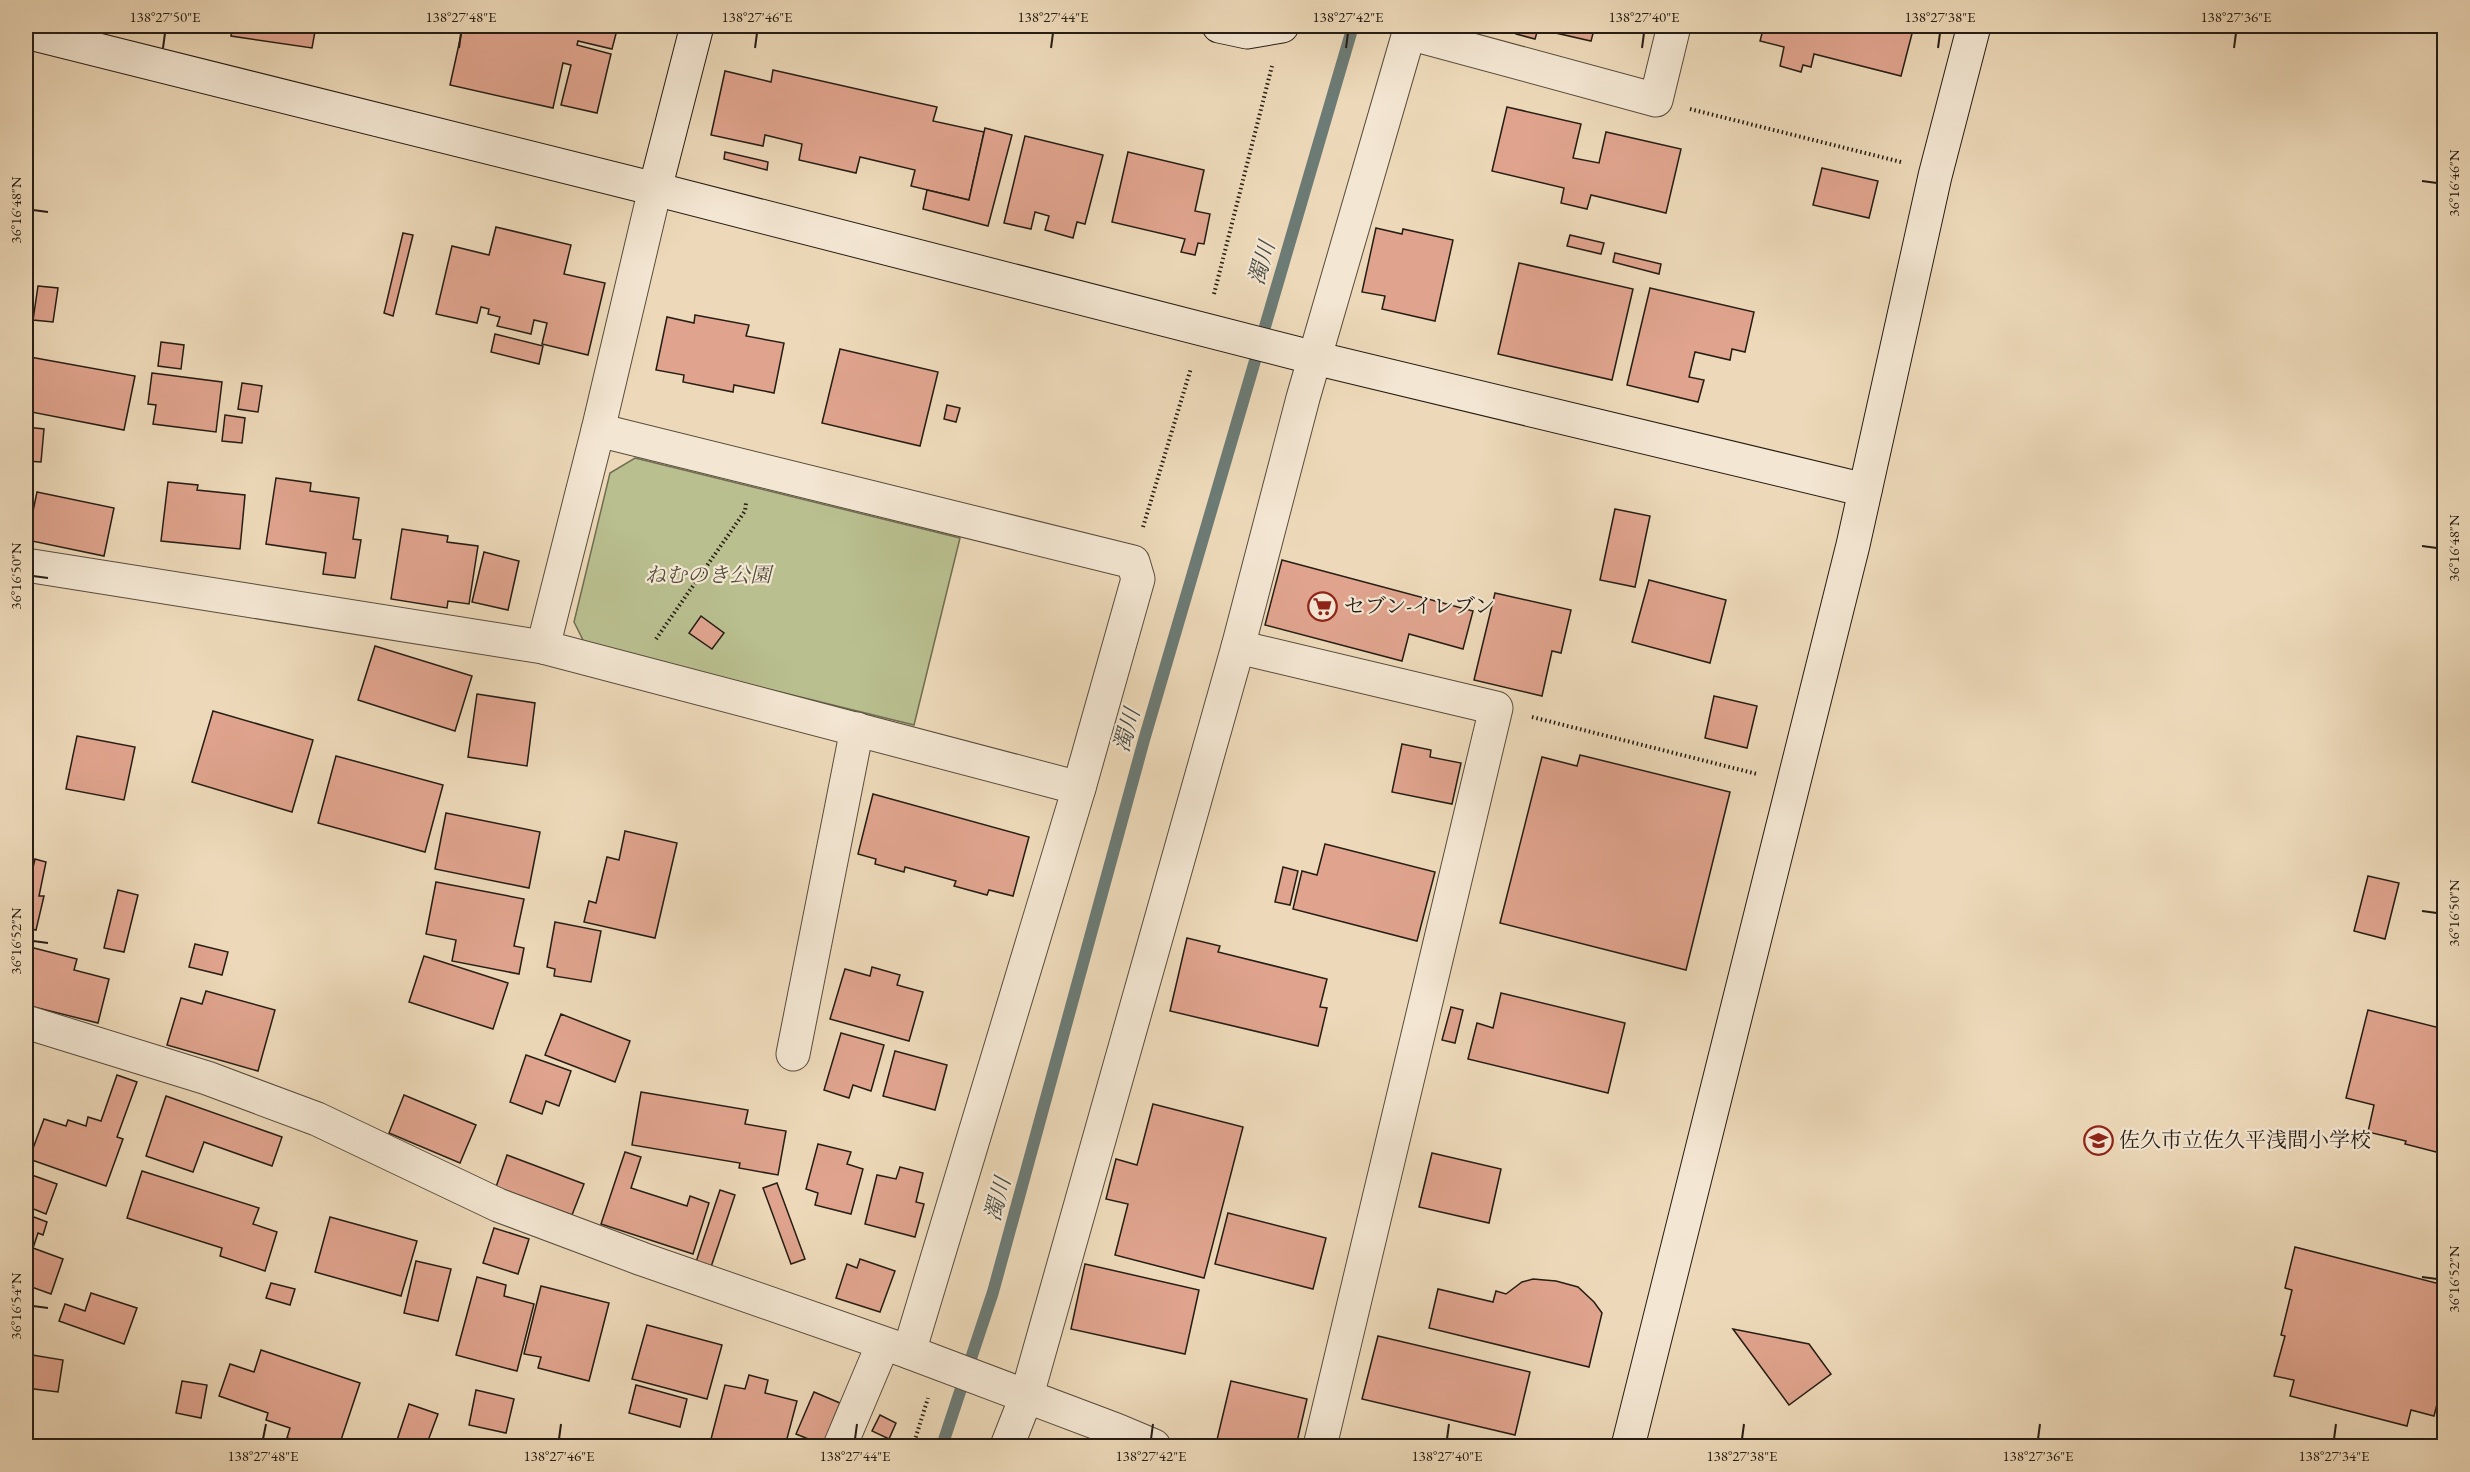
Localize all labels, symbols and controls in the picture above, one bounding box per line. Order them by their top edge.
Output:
text: 138°27'50"E [129,7,201,26]
text: 138°27'48"E [425,7,497,26]
text: 138°27'46"E [721,7,793,26]
text: 138°27'44"E [1017,7,1089,26]
text: 138°27'42"E [1312,7,1384,26]
text: 138°27'40"E [1608,7,1680,26]
text: 138°27'38"E [1904,7,1976,26]
text: 138°27'36"E [2200,7,2272,26]
text: 36°16'46"N [2444,149,2463,217]
text: 36°16'48"N [6,176,25,244]
water label: 濁川 [1241,236,1282,288]
text: 36°16'48"N [2444,514,2463,582]
text: 36°16'50"N [6,542,25,610]
park label: ねむのき公園 [645,561,774,588]
supermarket icon: セブン-イレブン [1307,590,1339,622]
place label: セブン-イレブン [1344,592,1495,619]
water label: 濁川 [1106,703,1147,755]
text: 36°16'50"N [2444,879,2463,947]
text: 36°16'52"N [6,907,25,975]
school or university icon: 佐久市立佐久平浅間小学校 [2082,1124,2114,1156]
place label: 佐久市立佐久平浅間小学校 [2119,1126,2371,1153]
water label: 濁川 [978,1172,1018,1224]
text: 36°16'52"N [2444,1245,2463,1313]
text: 36°16'54"N [6,1272,25,1340]
text: 138°27'48"E [227,1446,299,1465]
text: 138°27'46"E [523,1446,595,1465]
text: 138°27'44"E [819,1446,891,1465]
text: 138°27'42"E [1115,1446,1187,1465]
text: 138°27'40"E [1411,1446,1483,1465]
text: 138°27'38"E [1706,1446,1778,1465]
text: 138°27'36"E [2002,1446,2074,1465]
text: 138°27'34"E [2298,1446,2370,1465]

